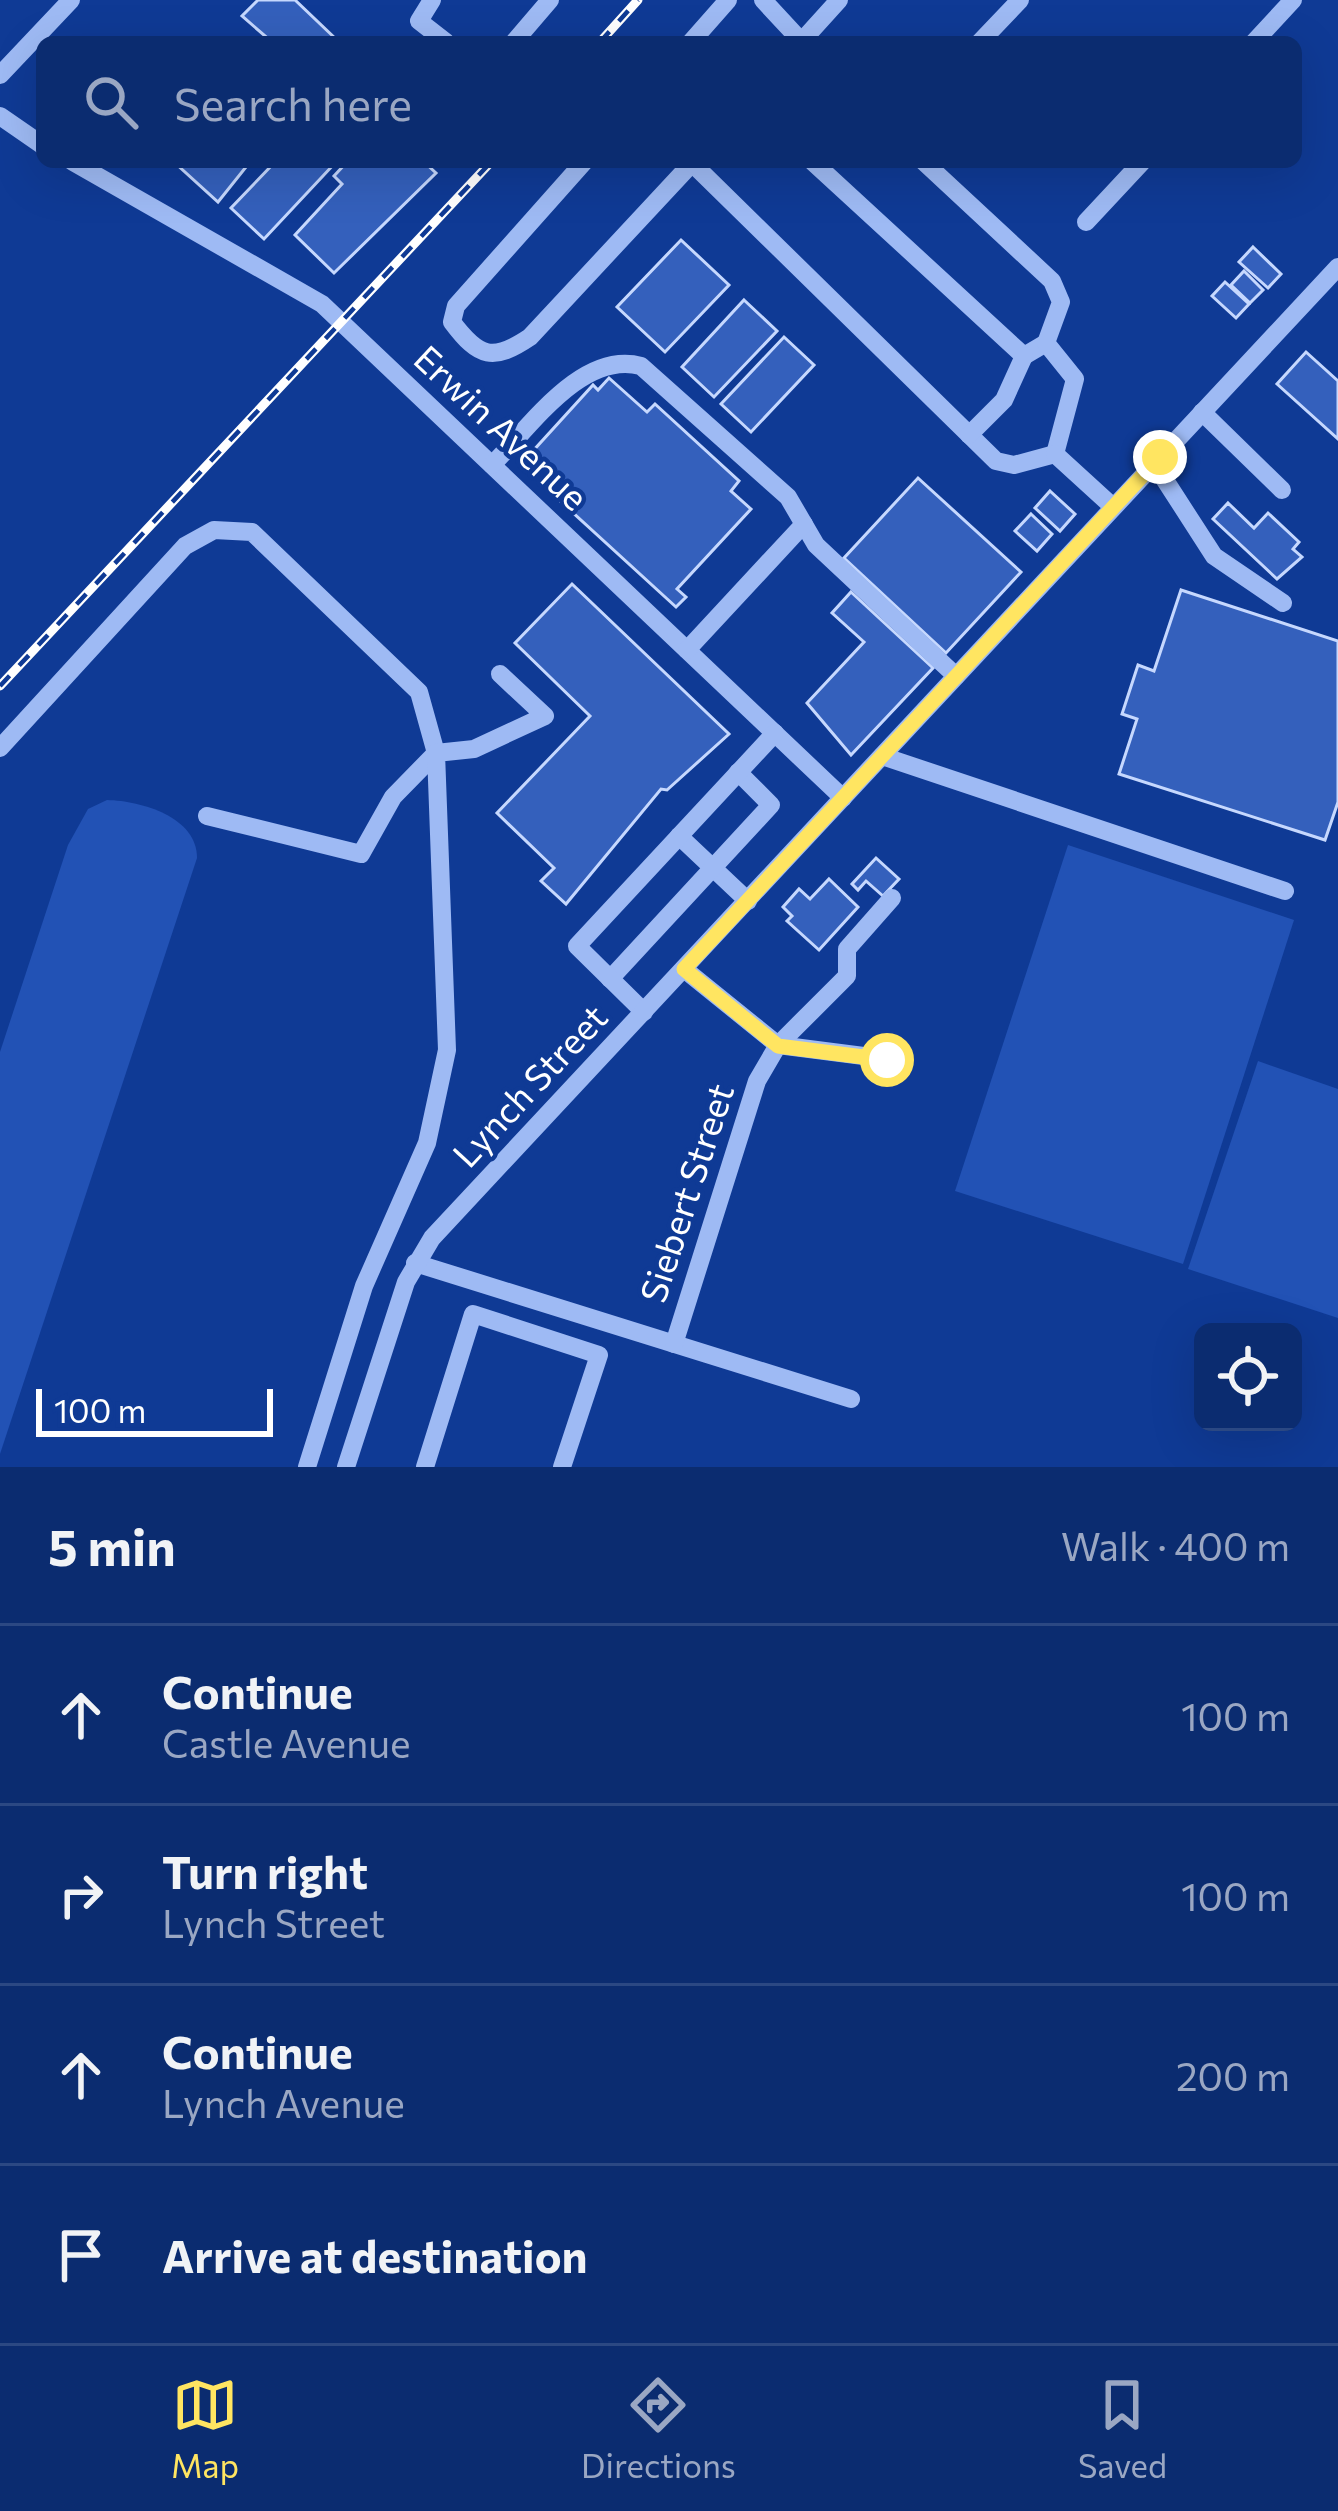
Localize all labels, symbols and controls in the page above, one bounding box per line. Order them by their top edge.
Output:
search box [36,36,1302,168]
icon: search [78,69,144,135]
text: Search here [174,75,412,130]
street label: Erwin Avenue [406,335,598,518]
route end [1133,430,1187,484]
street label: Lynch Street [442,994,615,1175]
route start [860,1033,914,1087]
street label: Siebert Street [629,1077,741,1307]
map controls [1194,1323,1302,1431]
button: locate [1194,1323,1302,1431]
scale bar [36,1383,273,1436]
text: 100 m [54,1389,146,1430]
text: 5 min [48,1514,176,1577]
text: Walk · 400 m [1061,1521,1290,1569]
text: Continue [162,1663,353,1718]
icon: ahead [48,1682,114,1748]
text: 100 m [1181,1691,1290,1739]
text: Castle Avenue [162,1718,411,1766]
text: Turn right [162,1843,368,1898]
icon: right [48,1862,114,1928]
text: 100 m [1181,1871,1290,1919]
text: Lynch Street [162,1898,385,1946]
text: Continue [162,2023,353,2078]
icon: ahead [48,2042,114,2108]
text: 200 m [1176,2051,1290,2099]
text: Lynch Avenue [162,2078,405,2126]
icon: arrive [48,2222,114,2288]
text: Arrive at destination [162,2227,588,2282]
tab: Map [171,2372,239,2485]
tab: Directions [581,2372,736,2485]
tab: Saved [1078,2372,1167,2485]

